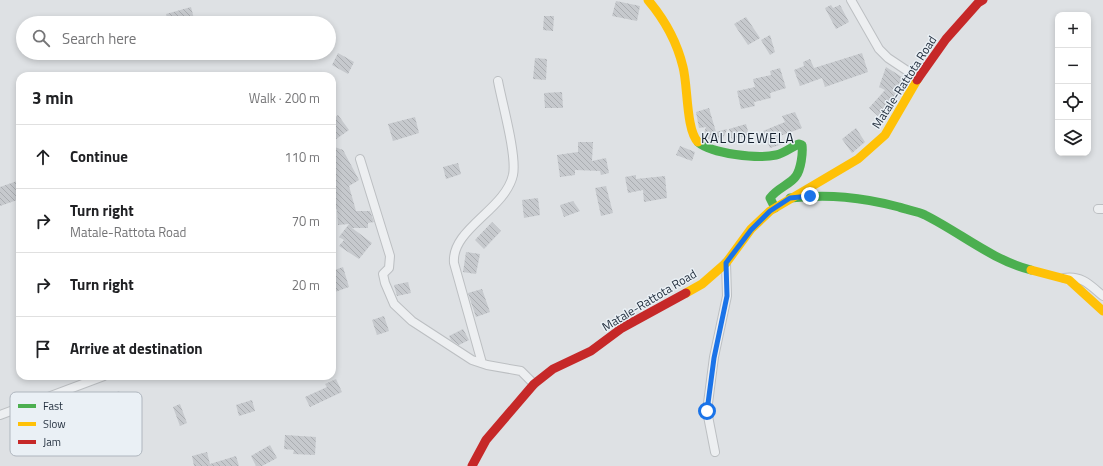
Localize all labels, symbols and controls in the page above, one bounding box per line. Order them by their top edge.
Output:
map controls [1055,12,1091,156]
button: + [1055,12,1091,48]
search box [16,16,336,60]
icon: search [30,27,52,49]
text: Search here [62,27,136,50]
street label: Matale-Rattota Road [867,32,941,132]
button: − [1055,48,1091,84]
button: locate [1055,84,1091,120]
text: 3 min [32,85,73,111]
text: Walk · 200 m [249,88,320,108]
button: layers [1055,120,1091,156]
district label: KALUDEWELA [701,127,795,148]
text: Continue [70,145,128,168]
icon: ahead [32,146,54,168]
text: 110 m [284,147,320,167]
route end [801,187,819,205]
text: Turn right [70,199,134,222]
icon: right [32,210,54,232]
text: 70 m [292,211,320,231]
text: Matale-Rattota Road [70,222,186,242]
street label: Matale-Rattota Road [598,264,700,336]
text: Turn right [70,273,134,296]
icon: right [32,274,54,296]
text: 20 m [292,275,320,295]
text: Arrive at destination [70,337,203,360]
icon: arrive [32,338,54,360]
legend [10,392,142,456]
text: Fast [43,398,63,414]
route start [698,402,716,420]
text: Slow [43,416,66,432]
text: Jam [43,434,61,450]

